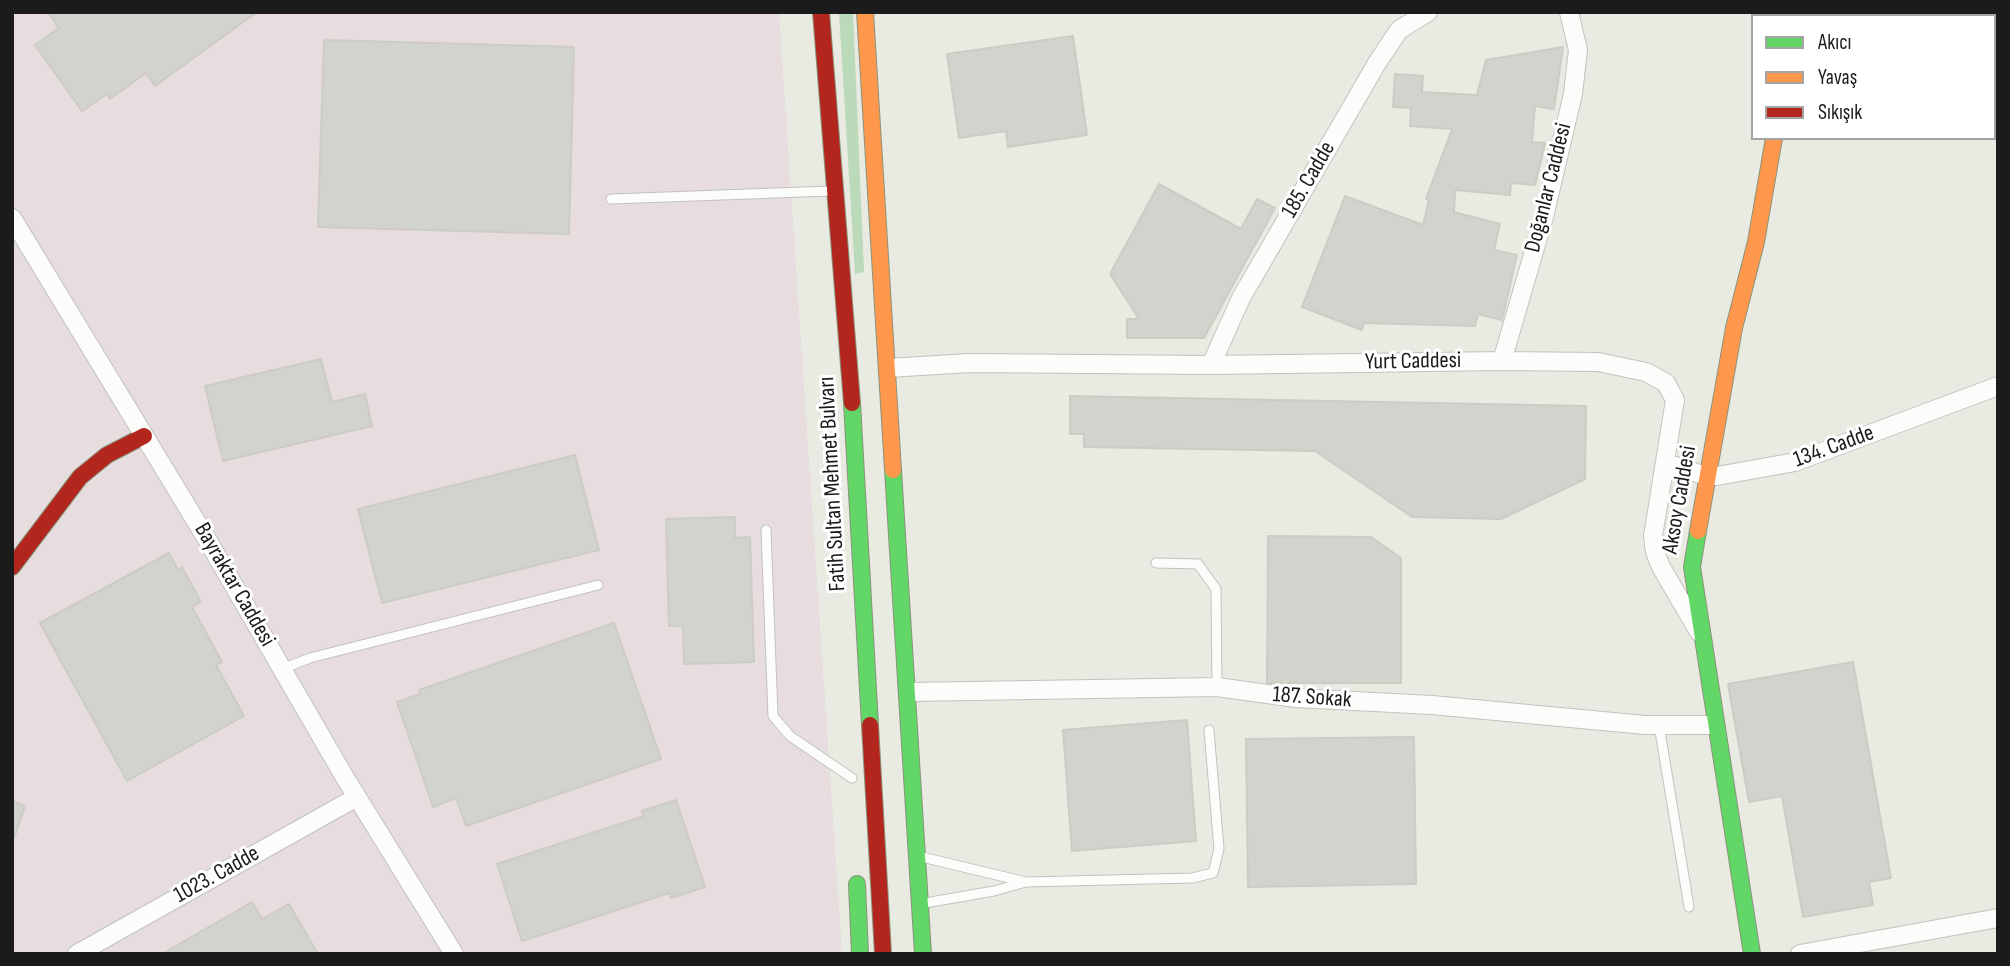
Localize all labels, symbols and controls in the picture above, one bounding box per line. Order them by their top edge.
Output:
legend [1751,14,1996,140]
text: Akıcı [1818,30,1851,55]
text: Yavaş [1818,65,1857,90]
text: Sıkışık [1818,100,1862,125]
street label: Doğanlar Caddesi [1520,120,1578,256]
street label: 185. Cadde [1276,137,1342,223]
street label: Yurt Caddesi [1365,347,1461,377]
street label: Fatih Sultan Mehmet Bulvarı [814,376,852,592]
street label: 134. Cadde [1790,420,1878,474]
street label: Aksoy Caddesi [1657,444,1703,556]
street label: Bayraktar Caddesi [187,518,281,652]
street label: 187. Sokak [1272,681,1352,715]
street label: 1023. Cadde [169,840,265,910]

